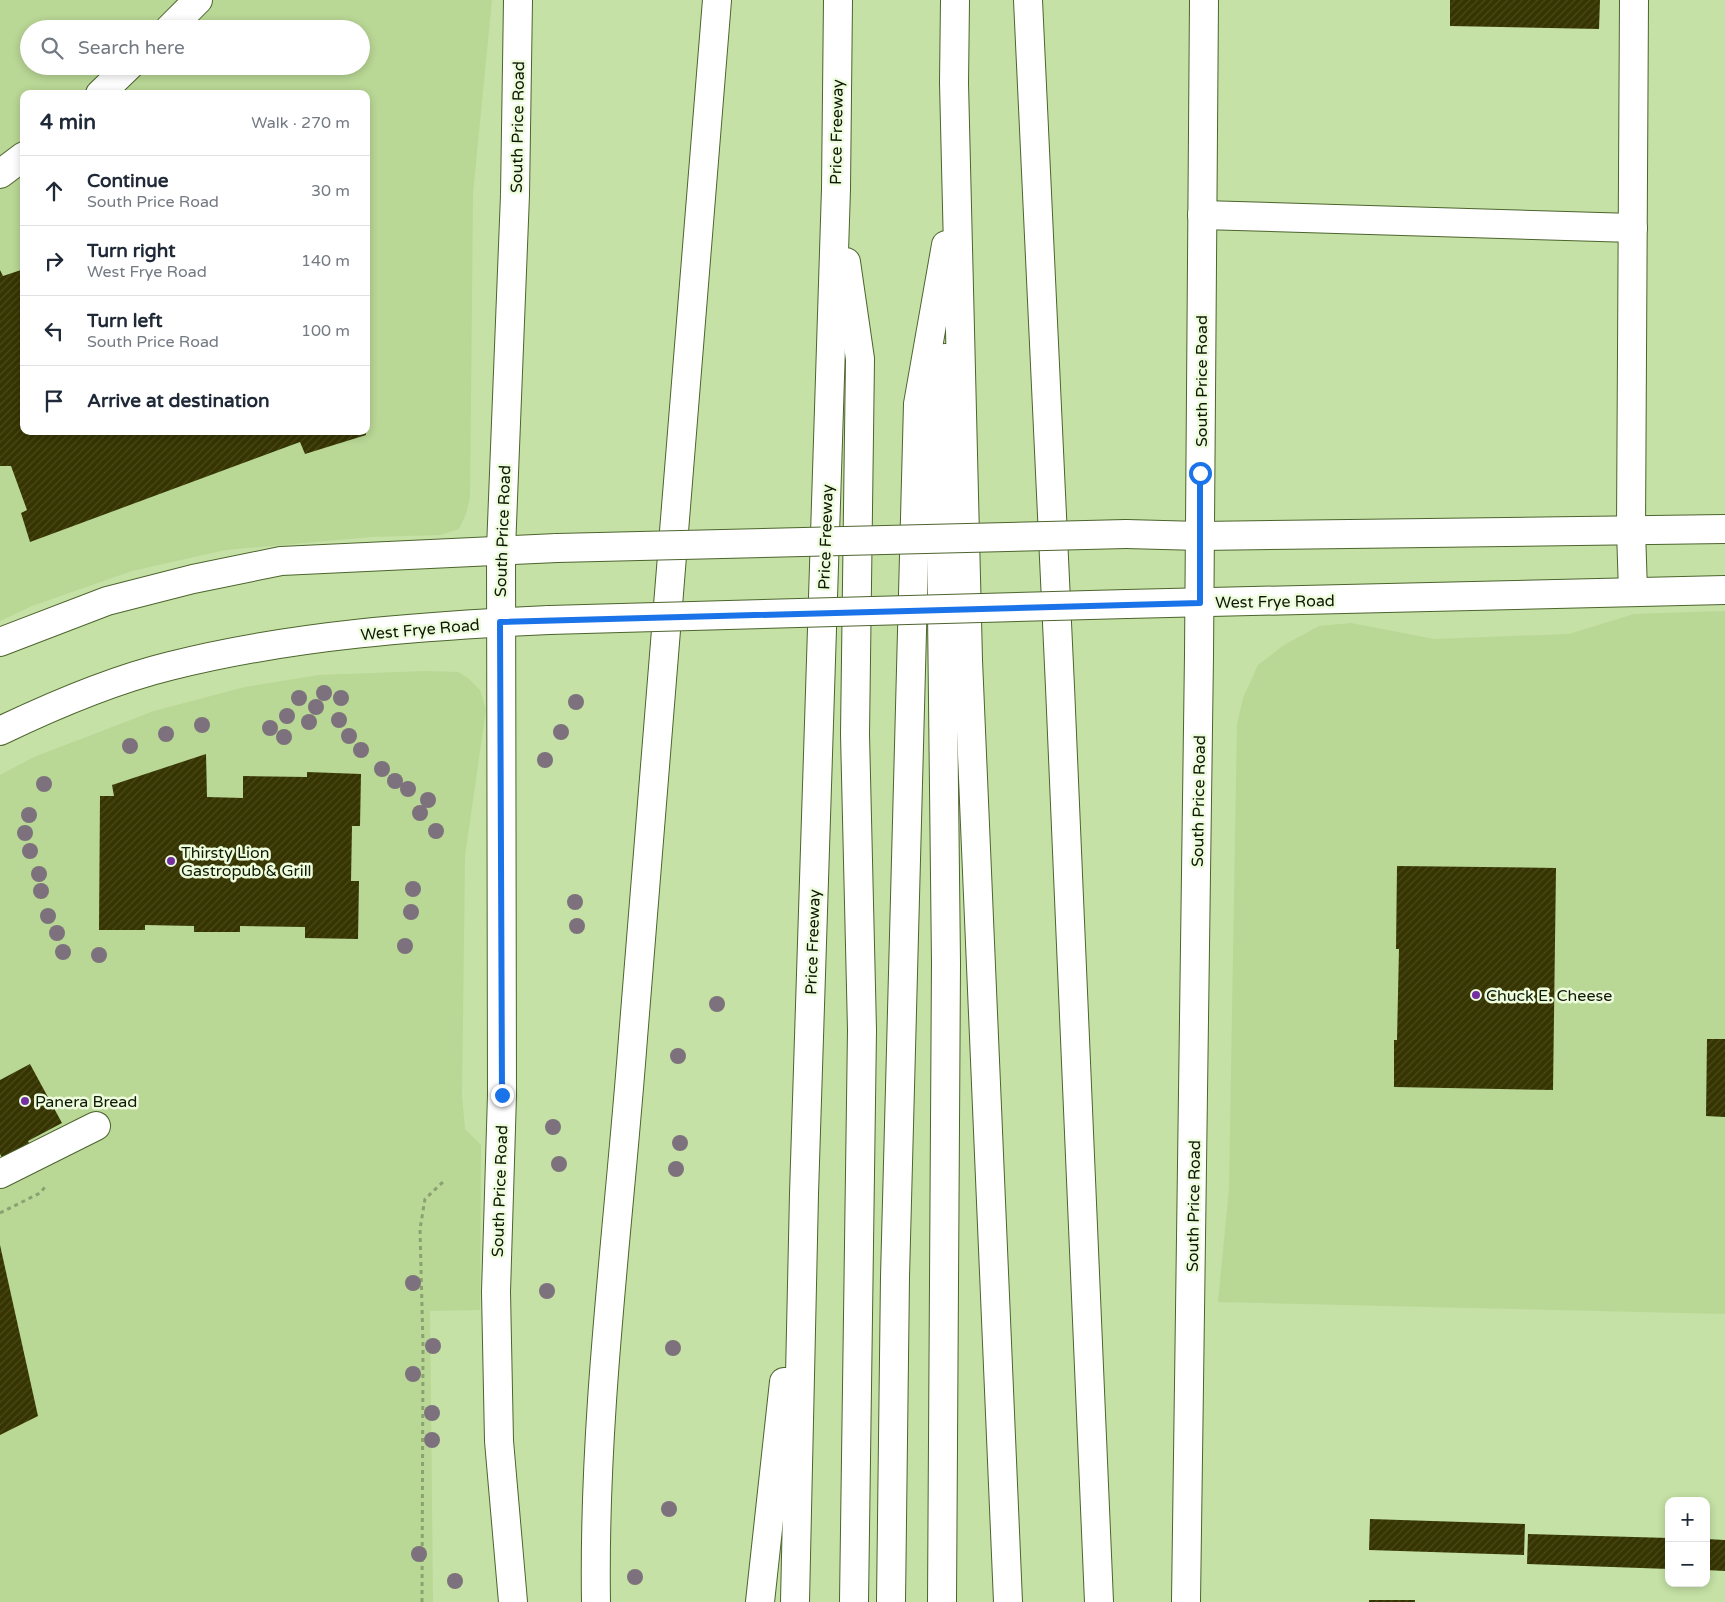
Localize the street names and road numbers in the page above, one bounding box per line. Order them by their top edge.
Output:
street label: South Price Road [507,61,529,193]
street label: Price Freeway [826,79,848,185]
street label: South Price Road [1192,315,1212,447]
street label: South Price Road [491,465,515,597]
street label: Price Freeway [814,483,838,590]
street label: West Frye Road [1215,591,1335,613]
street label: West Frye Road [360,615,481,645]
street label: South Price Road [1188,735,1210,867]
street label: Price Freeway [801,888,825,995]
street label: South Price Road [488,1125,512,1257]
street label: South Price Road [1183,1140,1205,1272]

